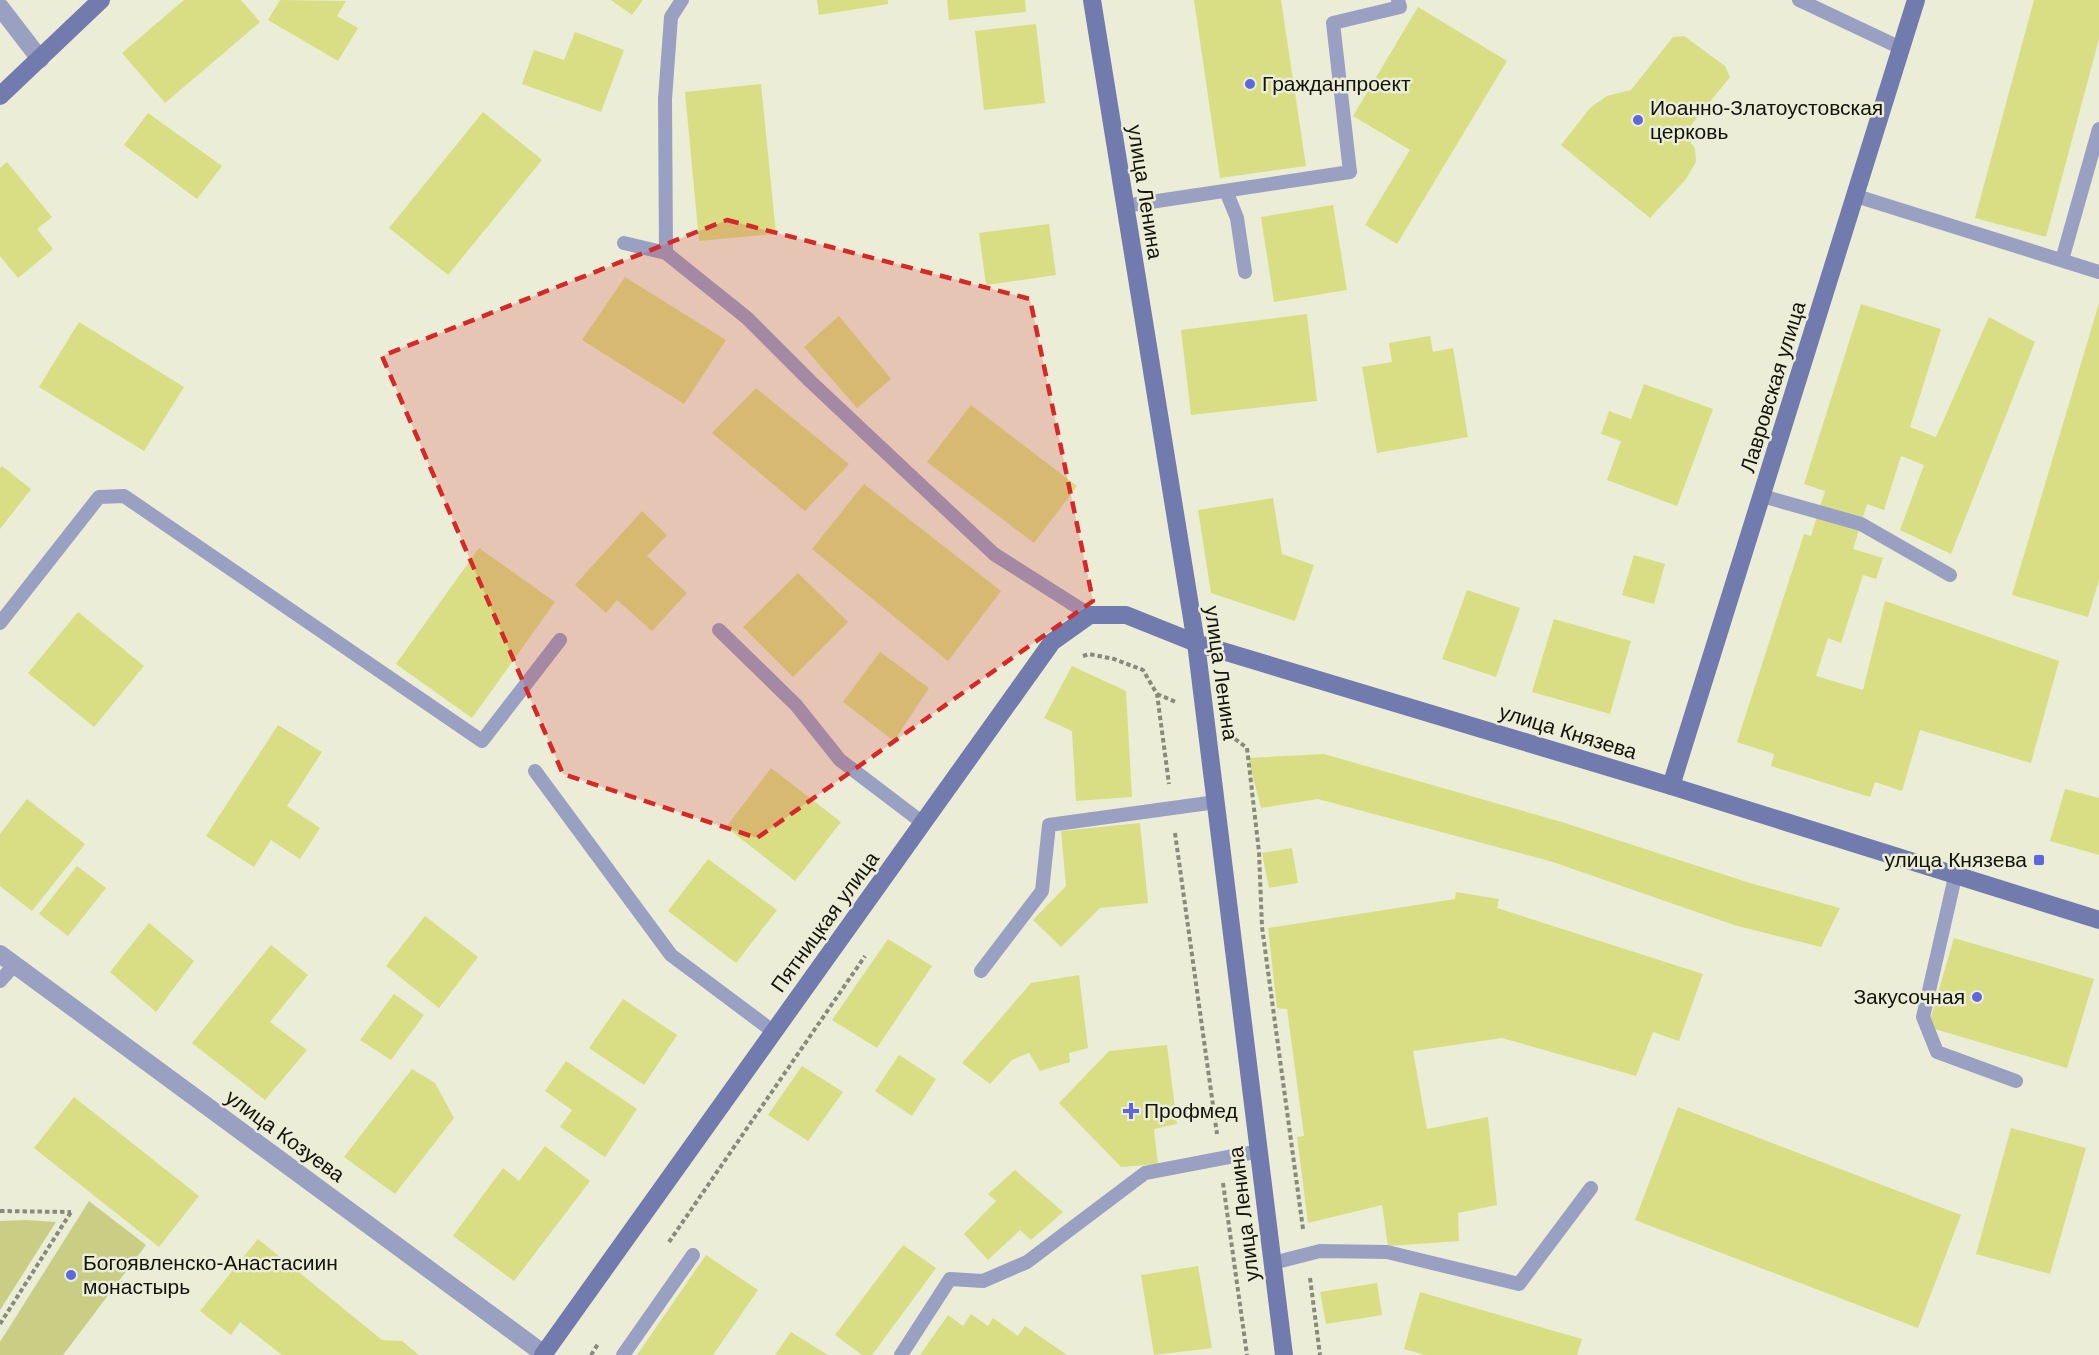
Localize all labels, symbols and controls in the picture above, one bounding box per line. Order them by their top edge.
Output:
place label: Гражданпроект [1262,72,1411,95]
marker: Гражданпроект [1243,77,1257,91]
place label: Иоанно-Златоустовская церковь [1650,96,1883,143]
marker: Иоанно-Златоустовская церковь [1631,113,1645,127]
street label: улица Ленина [1124,123,1168,261]
street label: Лавровская улица [1736,298,1810,475]
street label: улица Ленина [1201,604,1242,742]
street label: улица Князева [1497,700,1640,763]
street label: Пятницкая улица [766,847,883,996]
place label: улица Князева [1885,848,2027,871]
marker: улица Князева [2032,853,2046,867]
place label: Закусочная [1853,985,1965,1008]
marker: Закусочная [1970,990,1984,1004]
street label: улица Козуева [221,1085,349,1187]
place label: Профмед [1144,1099,1238,1122]
marker: Профмед [1122,1102,1140,1120]
street label: улица Ленина [1224,1145,1263,1283]
place label: Богоявленско-Анастасиин монастырь [83,1251,338,1298]
marker: Богоявленско-Анастасиин монастырь [64,1268,78,1282]

